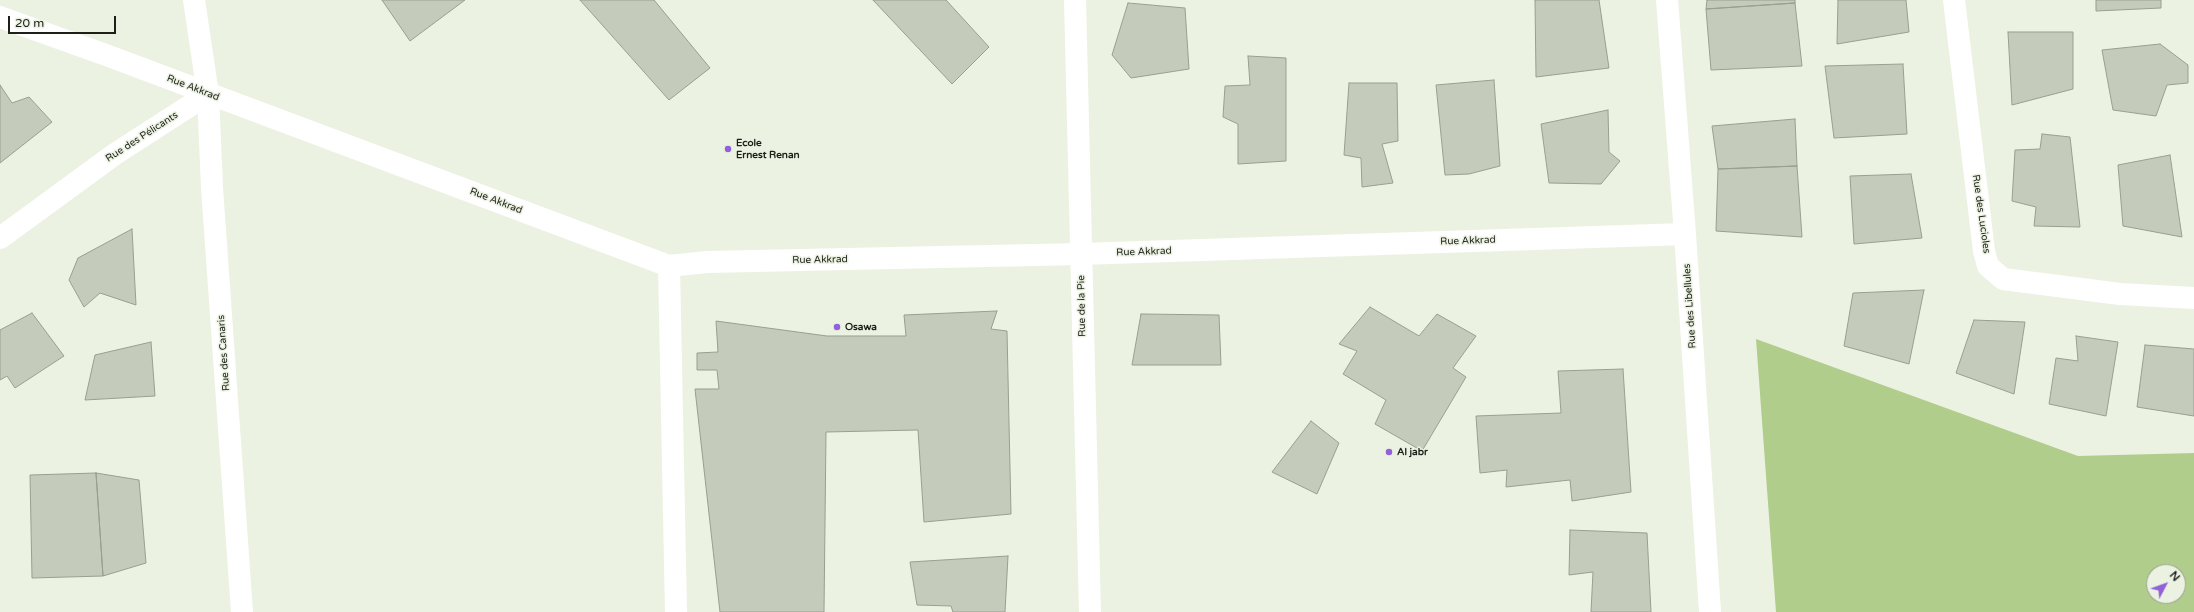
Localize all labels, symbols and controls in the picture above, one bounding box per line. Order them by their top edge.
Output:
scale bar [10,8,118,34]
text: 20 m [15,16,44,30]
street label: Rue Akkrad [165,72,221,104]
street label: Rue des Pélicants [104,109,180,165]
place label: Ecole Ernest Renan [736,137,800,160]
marker: Ecole Ernest Renan [723,144,733,154]
street label: Rue des Lucioles [1970,174,1992,254]
street label: Rue Akkrad [468,185,524,217]
street label: Rue Akkrad [1440,234,1496,248]
street label: Rue Akkrad [1116,245,1172,259]
street label: Rue Akkrad [792,254,848,266]
street label: Rue des Libellules [1681,263,1699,349]
street label: Rue de la Pie [1075,275,1089,337]
street label: Rue des Canaris [215,315,233,391]
place label: Osawa [845,321,877,333]
marker: Osawa [832,322,842,332]
place label: Al jabr [1397,446,1428,458]
marker: Al jabr [1384,447,1394,457]
north arrow [2146,564,2186,604]
text: N [2167,569,2182,584]

